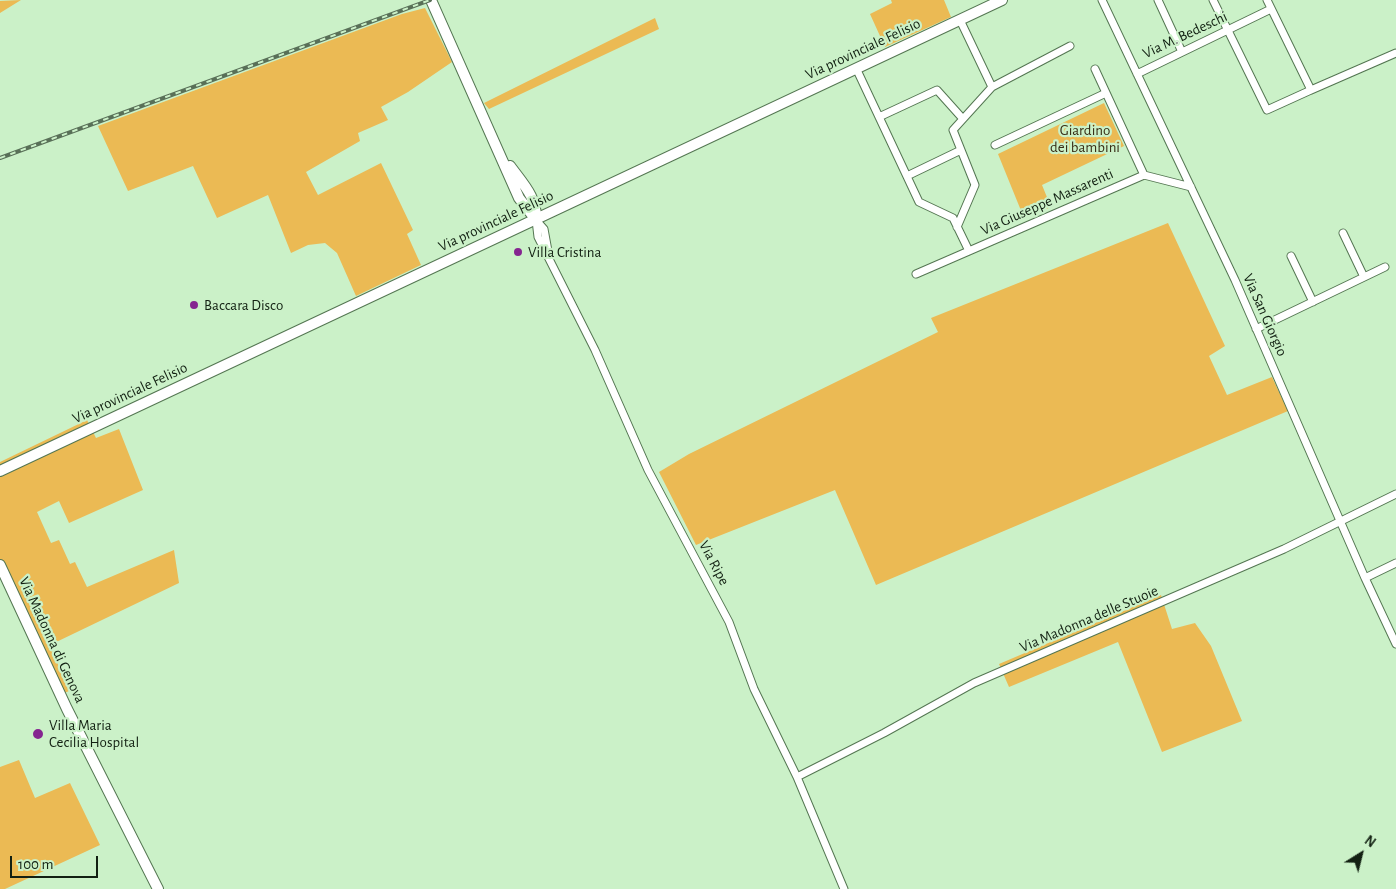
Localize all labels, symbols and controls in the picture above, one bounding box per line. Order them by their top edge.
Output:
street label: Via M. Bedeschi [1140,8,1230,62]
street label: Via provinciale Felisio [803,14,923,84]
park label: Giardino dei bambini [1050,121,1120,156]
street label: Via Giuseppe Massarenti [978,165,1116,239]
street label: Via provinciale Felisio [436,186,556,256]
place label: Villa Cristina [528,243,602,261]
marker: Villa Cristina [512,246,524,258]
street label: Via San Giorgio [1239,271,1291,359]
place label: Baccara Disco [204,296,283,314]
marker: Baccara Disco [188,299,200,311]
street label: Via provinciale Felisio [70,358,190,428]
street label: Via Ripe [695,538,733,588]
street label: Via Madonna di Genova [15,574,89,706]
street label: Via Madonna delle Stuoie [1017,582,1161,656]
place label: Villa Maria Cecilia Hospital [49,716,139,751]
marker: Villa Maria Cecilia Hospital [31,727,45,741]
north arrow [1336,829,1386,879]
text: N [1362,833,1378,850]
scale bar [12,846,100,878]
text: 100 m [18,857,53,872]

